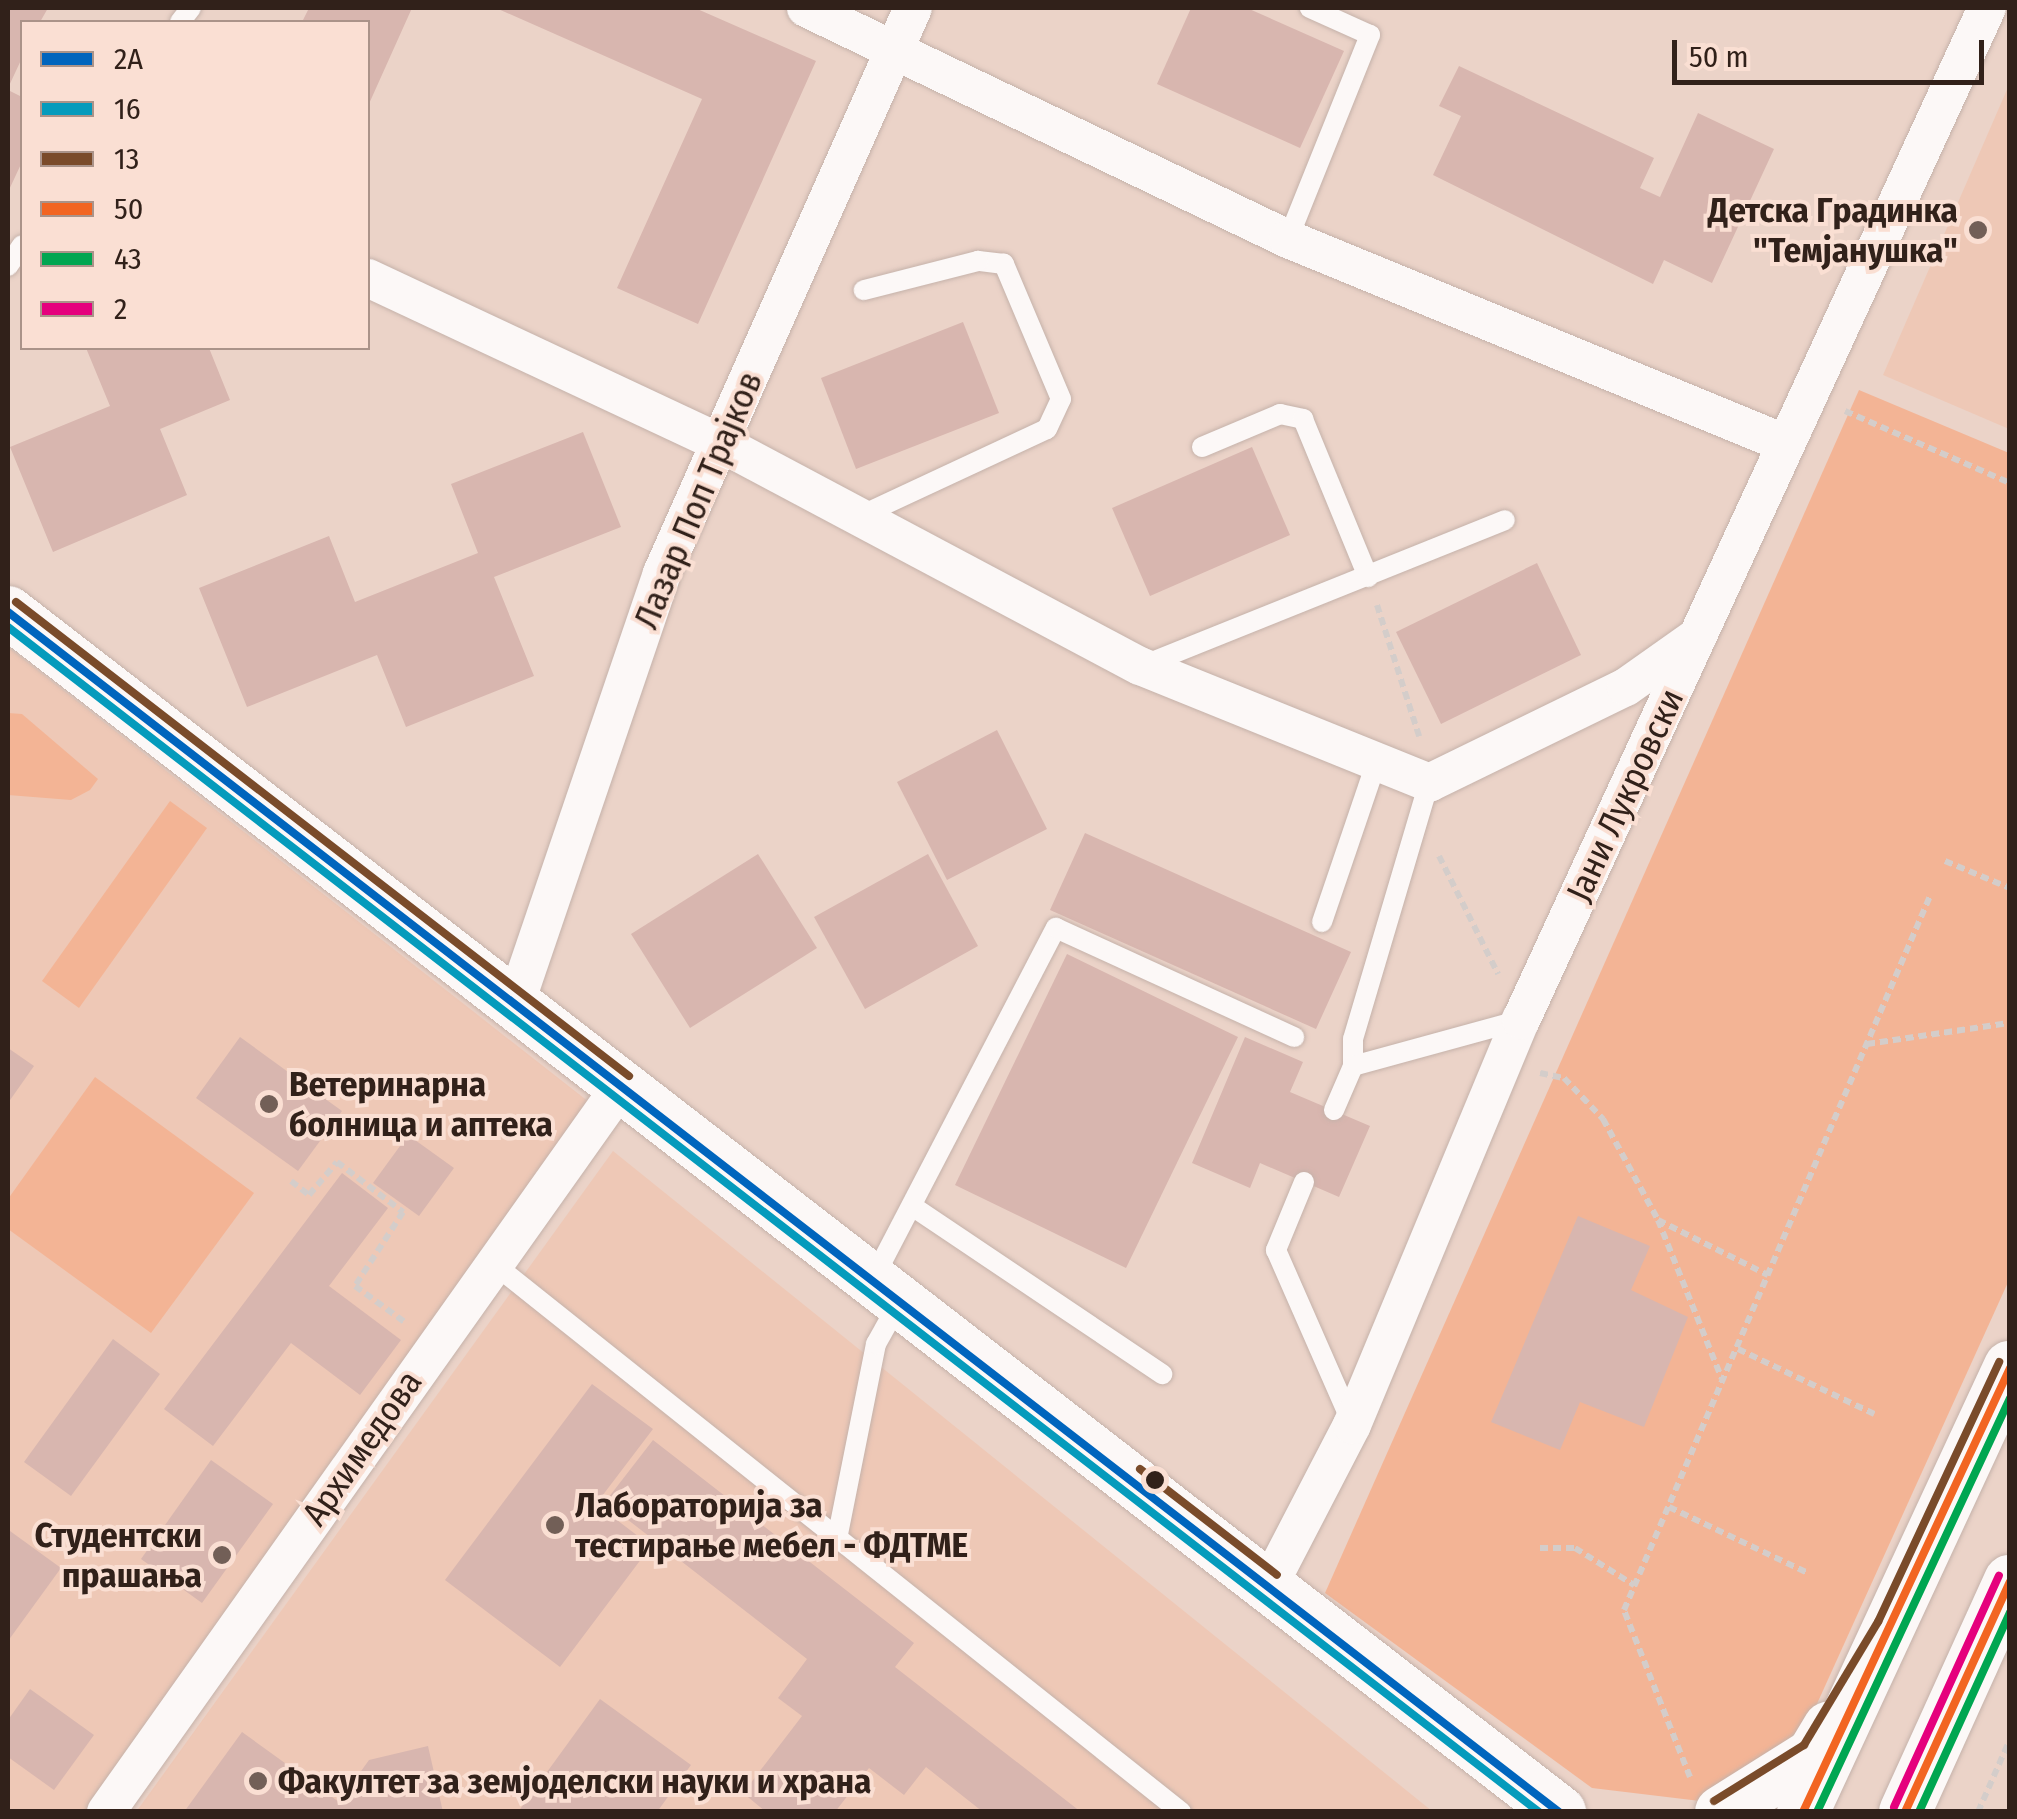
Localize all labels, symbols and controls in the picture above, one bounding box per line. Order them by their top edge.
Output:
legend [20,20,370,350]
scale bar [1677,20,1990,82]
text: 50 m [1689,39,1749,75]
text: 2A [114,41,143,77]
text: 16 [114,91,141,127]
text: 13 [114,141,139,177]
place label: Детска Градинка "Темјанушка" [1708,189,1958,271]
text: 50 [114,191,143,227]
marker: Детска Градинка "Темјанушка" [1967,219,1989,241]
text: 43 [114,241,142,277]
text: 2 [114,291,127,327]
street label: Лазар Поп Трајков [625,365,771,635]
street label: Јани Лукровски [1557,682,1693,908]
place label: Ветеринарна болница и аптека [289,1063,553,1145]
marker: Ветеринарна болница и аптека [258,1093,280,1115]
street label: Архимедова [293,1362,431,1534]
unlabelled marker [1145,1470,1165,1490]
place label: Лабораторија за тестирање мебел - ФДТМЕ [575,1484,968,1566]
place label: Студентски прашања [34,1514,202,1596]
marker: Лабораторија за тестирање мебел - ФДТМЕ [544,1514,566,1536]
marker: Студентски прашања [211,1544,233,1566]
place label: Факултет за земјоделски науки и храна [278,1760,871,1802]
marker: Факултет за земјоделски науки и храна [247,1770,269,1792]

